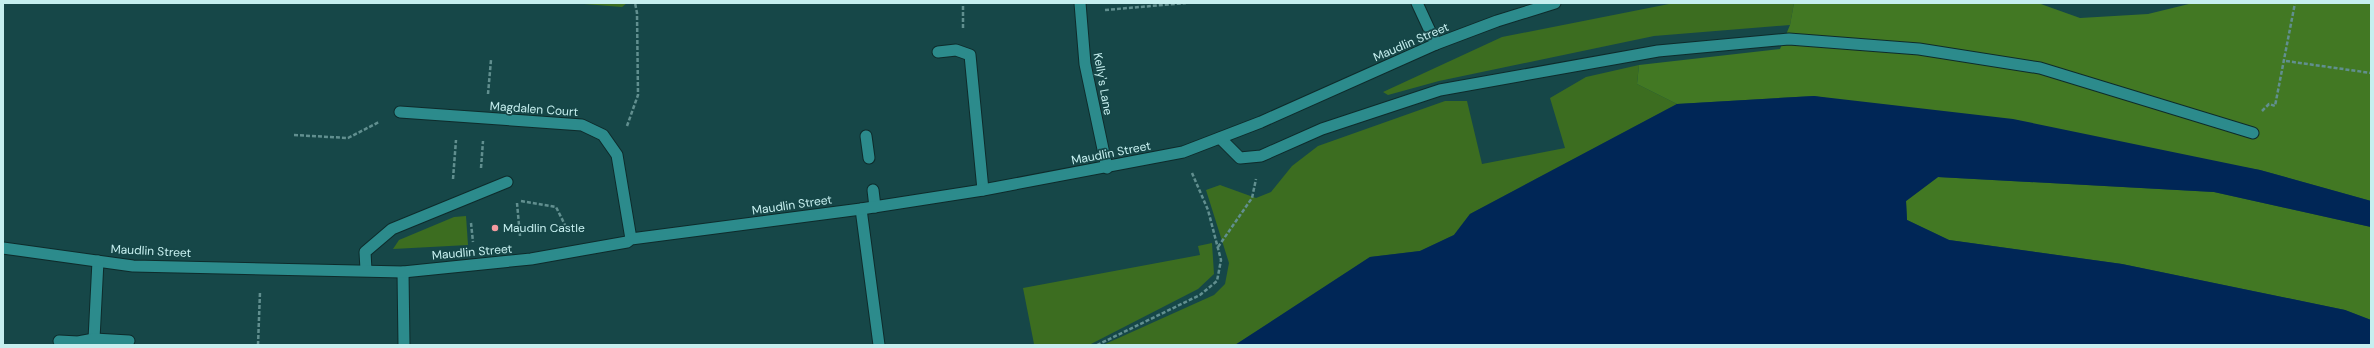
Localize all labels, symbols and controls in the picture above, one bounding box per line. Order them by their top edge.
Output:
street label: Maudlin Street [1371,19,1452,65]
street label: Kelly's Lane [1090,52,1116,117]
street label: Magdalen Court [489,98,579,120]
street label: Maudlin Street [1070,137,1152,169]
street label: Maudlin Street [751,191,833,219]
place label: Maudlin Castle [503,220,585,236]
marker: Maudlin Castle [490,223,500,233]
street label: Maudlin Street [431,240,513,263]
street label: Maudlin Street [110,241,192,261]

